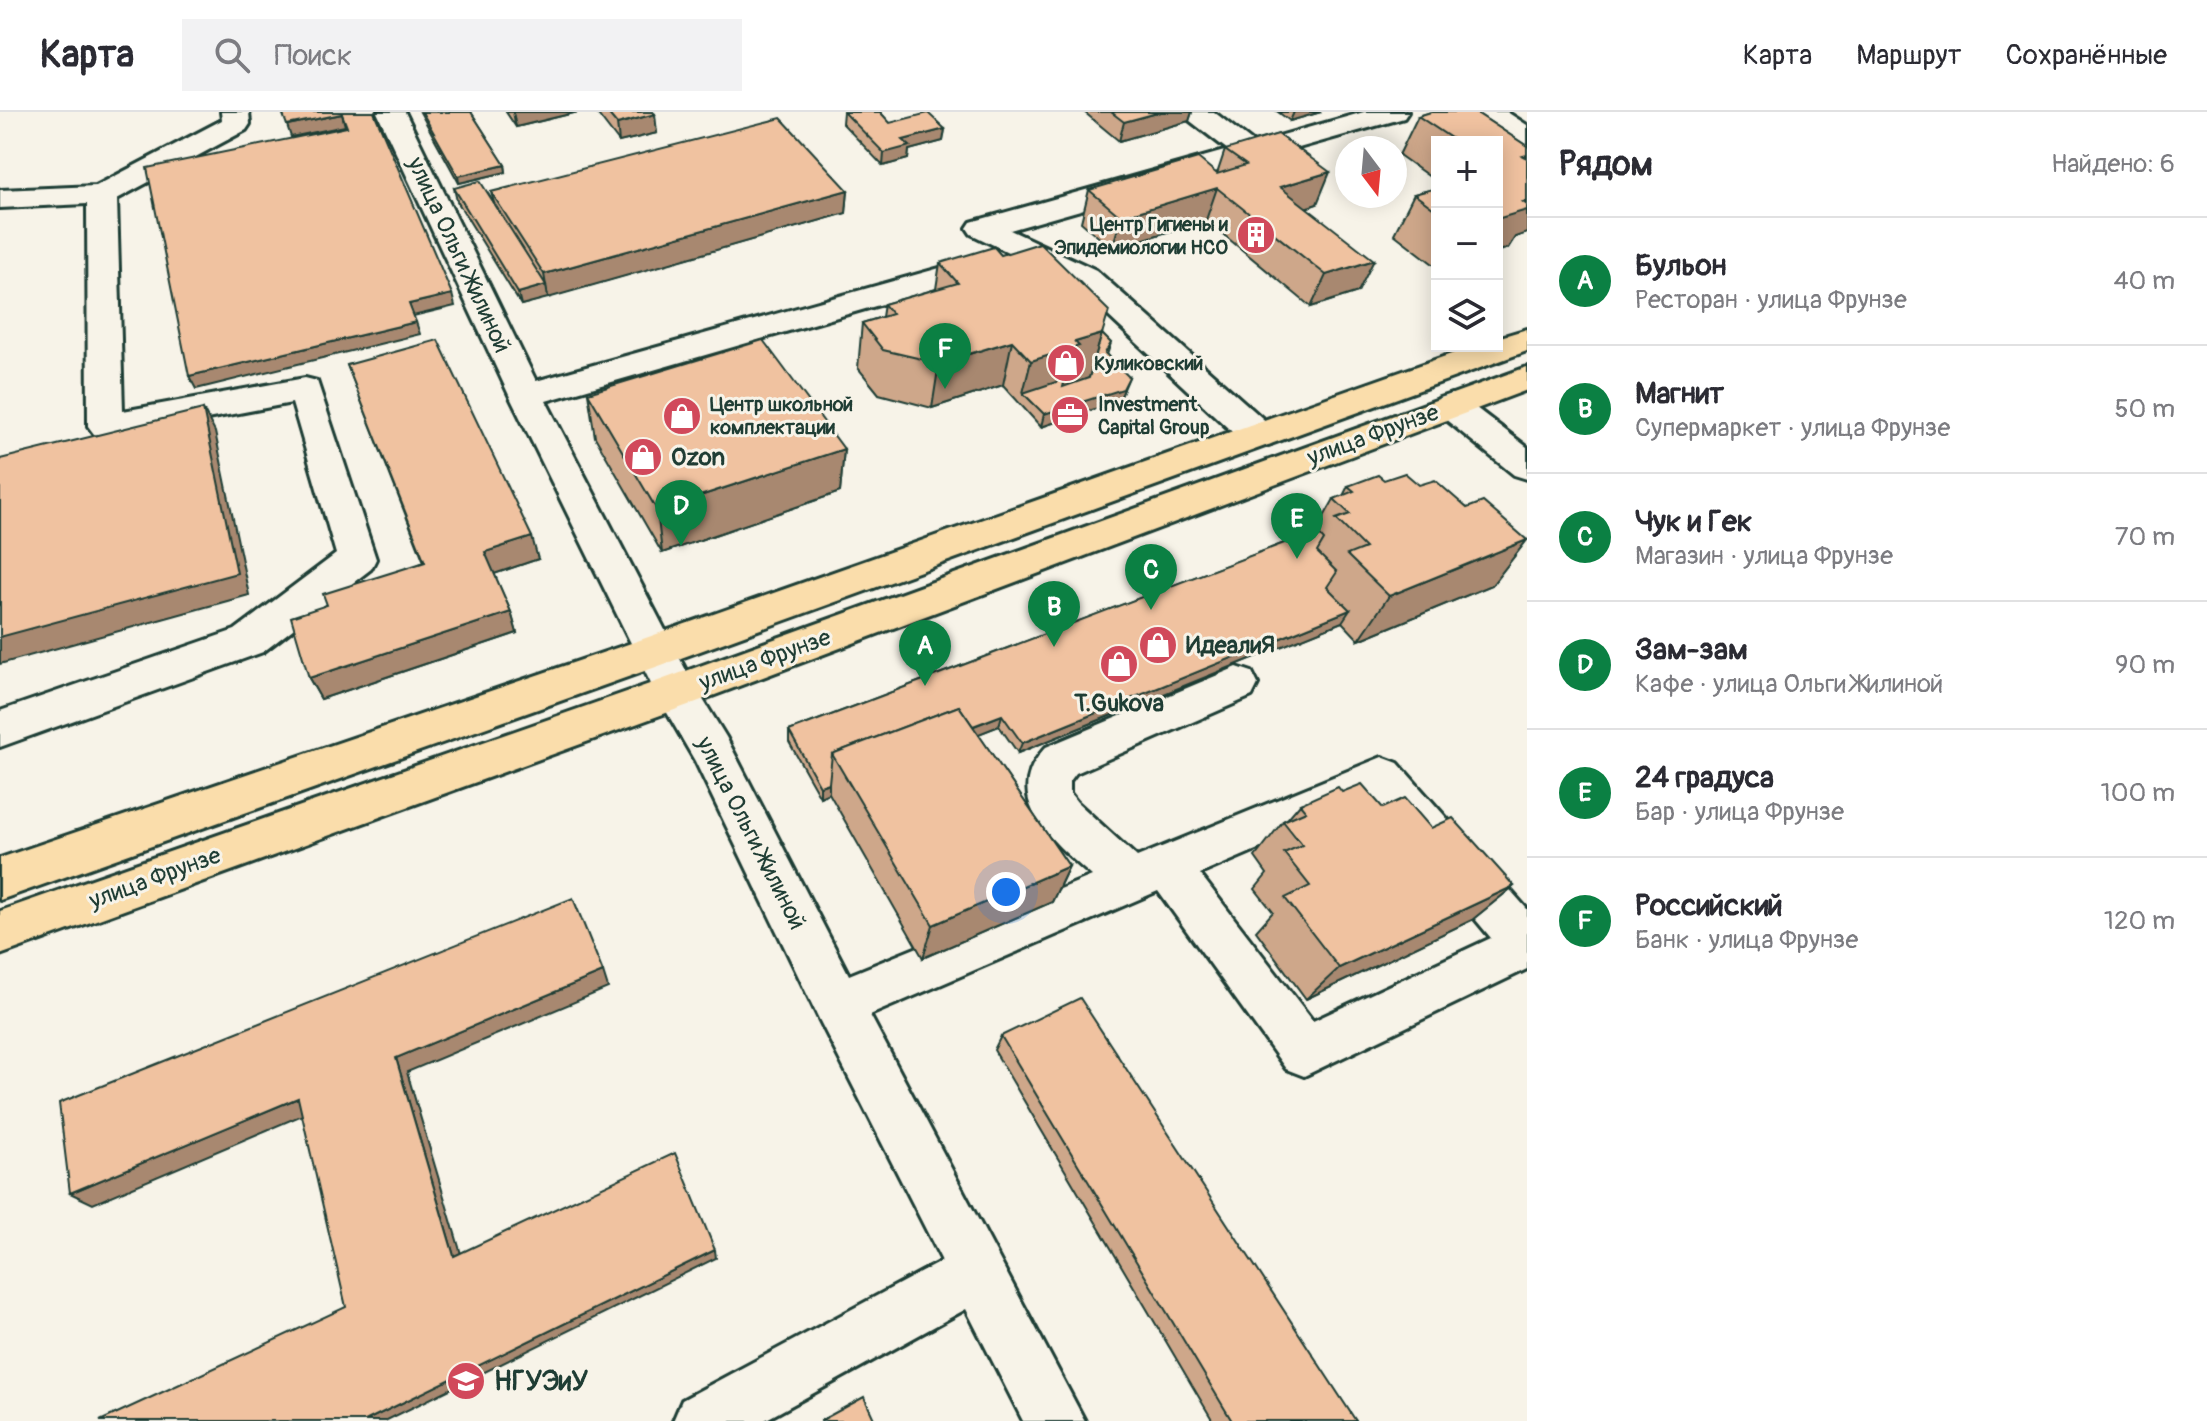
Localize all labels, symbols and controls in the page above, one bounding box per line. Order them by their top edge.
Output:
search box [182,19,742,91]
text: Карта [40,31,134,79]
icon: search [210,33,254,77]
text: Поиск [274,37,352,74]
text: Карта [1743,38,1812,73]
text: Маршрут [1856,38,1962,73]
text: Сохранённые [2006,38,2167,73]
north arrow [1335,136,1407,208]
map controls [1431,136,1503,352]
button: + [1431,136,1503,208]
text: Рядом [1559,143,1653,186]
text: Найдено: 6 [2051,148,2175,180]
street label: улица Ольги Жилиной [400,152,517,358]
button: − [1431,208,1503,280]
place label: Центр Гигиены и Эпидемиологии НСО [1054,212,1228,260]
building icon: Центр Гигиены и Эпидемиологии НСО [1235,214,1277,256]
text: Бульон [1635,247,1726,284]
text: A [1577,265,1593,297]
text: 40 m [2113,265,2175,297]
button: layers [1431,280,1503,352]
text: Ресторан · улица Фрунзе [1635,284,1907,316]
pin: F [919,323,971,389]
shop icon: Куликовский [1045,342,1087,384]
place label: Куликовский [1094,351,1203,376]
text: Магнит [1635,375,1724,412]
place label: Центр школьной комплектации [710,392,853,440]
place label: Investment Capital Group [1098,392,1210,440]
text: B [1578,393,1592,425]
text: 50 m [2114,393,2175,425]
office icon: Investment Capital Group [1049,394,1091,436]
shop icon: Центр школьной комплектации [661,395,703,437]
street label: улица Фрунзе [1302,398,1443,473]
text: Супермаркет · улица Фрунзе [1635,412,1950,444]
shop icon: Ozon [622,436,664,478]
place label: Ozon [671,443,725,472]
pin: D [655,480,707,546]
pin: E [1271,493,1323,559]
text: Чук и Гек [1635,503,1752,540]
text: C [1577,521,1593,553]
text: 70 m [2115,521,2175,553]
text: Магазин · улица Фрунзе [1635,540,1893,572]
pin: C [1125,544,1177,610]
pin: B [1028,581,1080,647]
pin: A [899,620,951,686]
street label: улица Фрунзе [694,623,835,698]
shop icon: ИдеалиЯ [1137,624,1179,666]
place label: ИдеалиЯ [1186,631,1275,660]
text: Зам-зам [1635,631,1748,668]
shop icon: T.Gukova [1098,643,1140,685]
text: D [1577,649,1593,681]
text: 90 m [2115,649,2175,681]
text: Кафе · улица Ольги Жилиной [1635,668,1943,700]
place label: T.Gukova [1073,689,1164,718]
street label: улица Ольги Жилиной [689,731,812,934]
text: 24 градуса [1635,759,1774,796]
text: E [1578,777,1592,809]
text: 100 m [2101,777,2175,809]
text: Бар · улица Фрунзе [1635,796,1844,828]
street label: улица Фрунзе [84,841,225,916]
your location [986,872,1026,912]
text: Российский [1635,887,1783,924]
text: F [1577,905,1593,937]
text: 120 m [2104,905,2175,937]
text: Банк · улица Фрунзе [1635,924,1858,956]
school or university icon: НГУЭиУ [445,1360,487,1402]
place label: НГУЭиУ [494,1364,588,1399]

